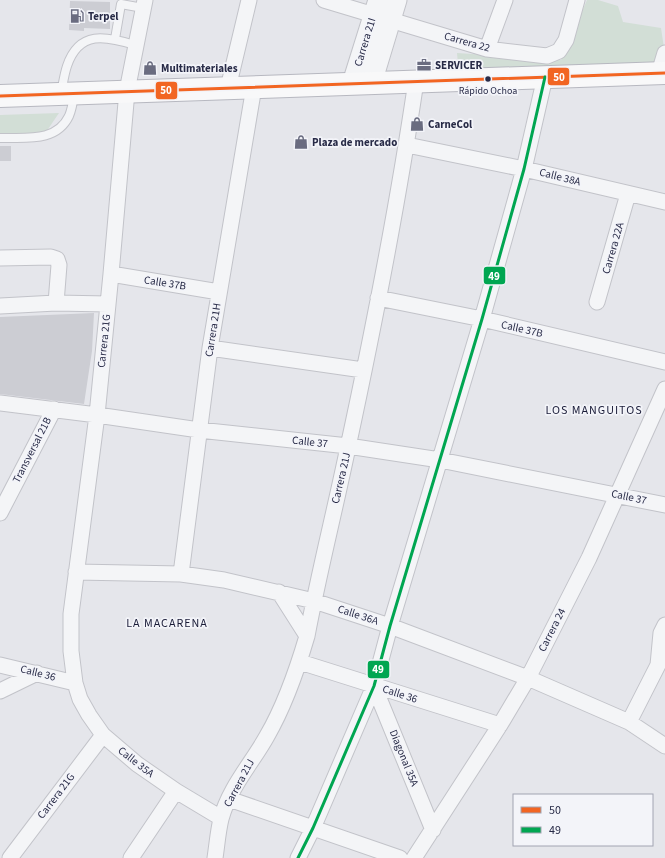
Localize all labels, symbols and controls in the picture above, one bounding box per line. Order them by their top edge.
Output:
fuel station icon: Terpel [69,8,85,24]
place label: Terpel [88,9,119,24]
street label: Carrera 21I [351,16,379,68]
street label: Carrera 22 [442,28,492,56]
office icon: SERVICER [416,57,432,73]
place label: SERVICER [435,58,483,73]
shop icon: Multimateriales [142,60,158,76]
place label: Multimateriales [161,61,238,76]
line badge: 50 [547,67,570,86]
text: 50 [553,70,565,85]
marker: Rápido Ochoa [483,74,493,84]
line badge: 50 [155,81,178,100]
text: 50 [160,83,172,98]
place label: Rápido Ochoa [459,84,517,98]
shop icon: CarneCol [409,116,425,132]
place label: CarneCol [428,117,473,132]
shop icon: Plaza de mercado [293,134,309,150]
place label: Plaza de mercado [312,135,397,150]
street label: Calle 38A [538,165,582,189]
street label: Carrera 22A [598,220,628,276]
line badge: 49 [483,266,506,285]
text: 49 [488,269,500,284]
street label: Calle 37B [143,272,188,294]
street label: Carrera 21H [201,302,225,358]
street label: Carrera 21G [94,313,114,369]
street label: Calle 37B [500,317,545,341]
district label: LOS MANGUITOS [545,402,643,419]
street label: Transversal 21B [9,414,55,485]
street label: Calle 37 [291,433,329,451]
street label: Carrera 21J [328,451,354,505]
street label: Calle 37 [610,486,648,508]
street label: Calle 36A [336,601,380,629]
street label: Carrera 24 [535,605,570,654]
district label: LA MACARENA [126,615,208,632]
line badge: 49 [367,660,390,679]
street label: Calle 36 [19,661,58,685]
text: 49 [372,662,384,677]
street label: Calle 36 [381,681,420,707]
street label: Diagonal 35A [386,727,422,789]
street label: Calle 35A [115,743,157,781]
street label: Carrera 21J [220,756,258,810]
street label: Carrera 21G [34,770,78,822]
legend [513,794,653,846]
text: 50 [549,802,561,819]
text: 49 [549,822,561,839]

